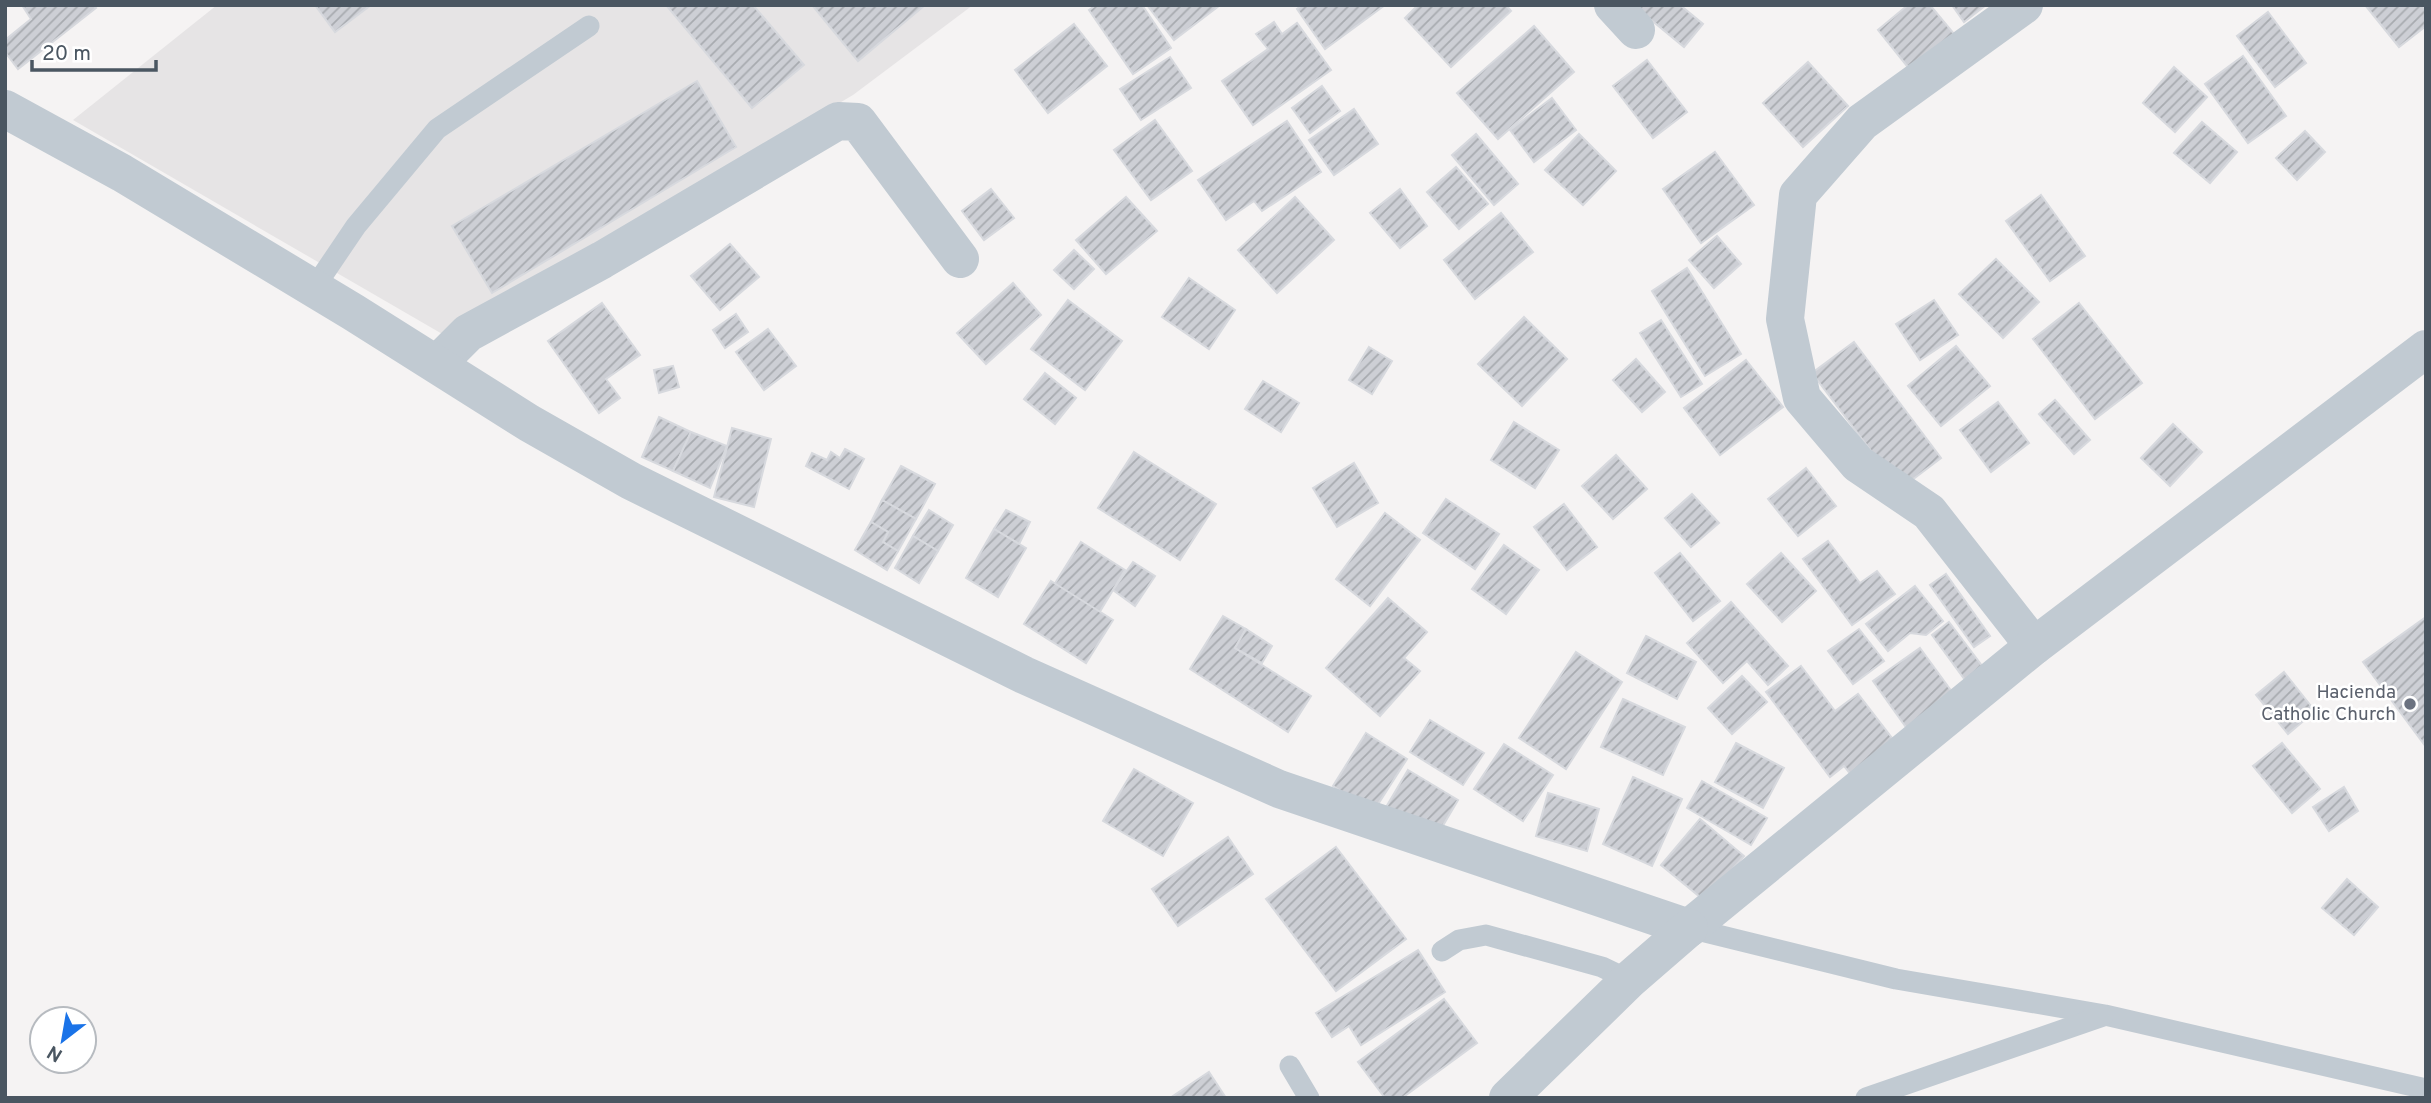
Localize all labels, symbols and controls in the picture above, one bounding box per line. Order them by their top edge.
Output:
scale bar [32,28,156,72]
text: 20 m [42,41,91,68]
place label: Hacienda Catholic Church [2261,681,2396,727]
marker: Hacienda Catholic Church [2402,696,2418,712]
north arrow [28,1005,98,1075]
text: N [43,1039,67,1067]

